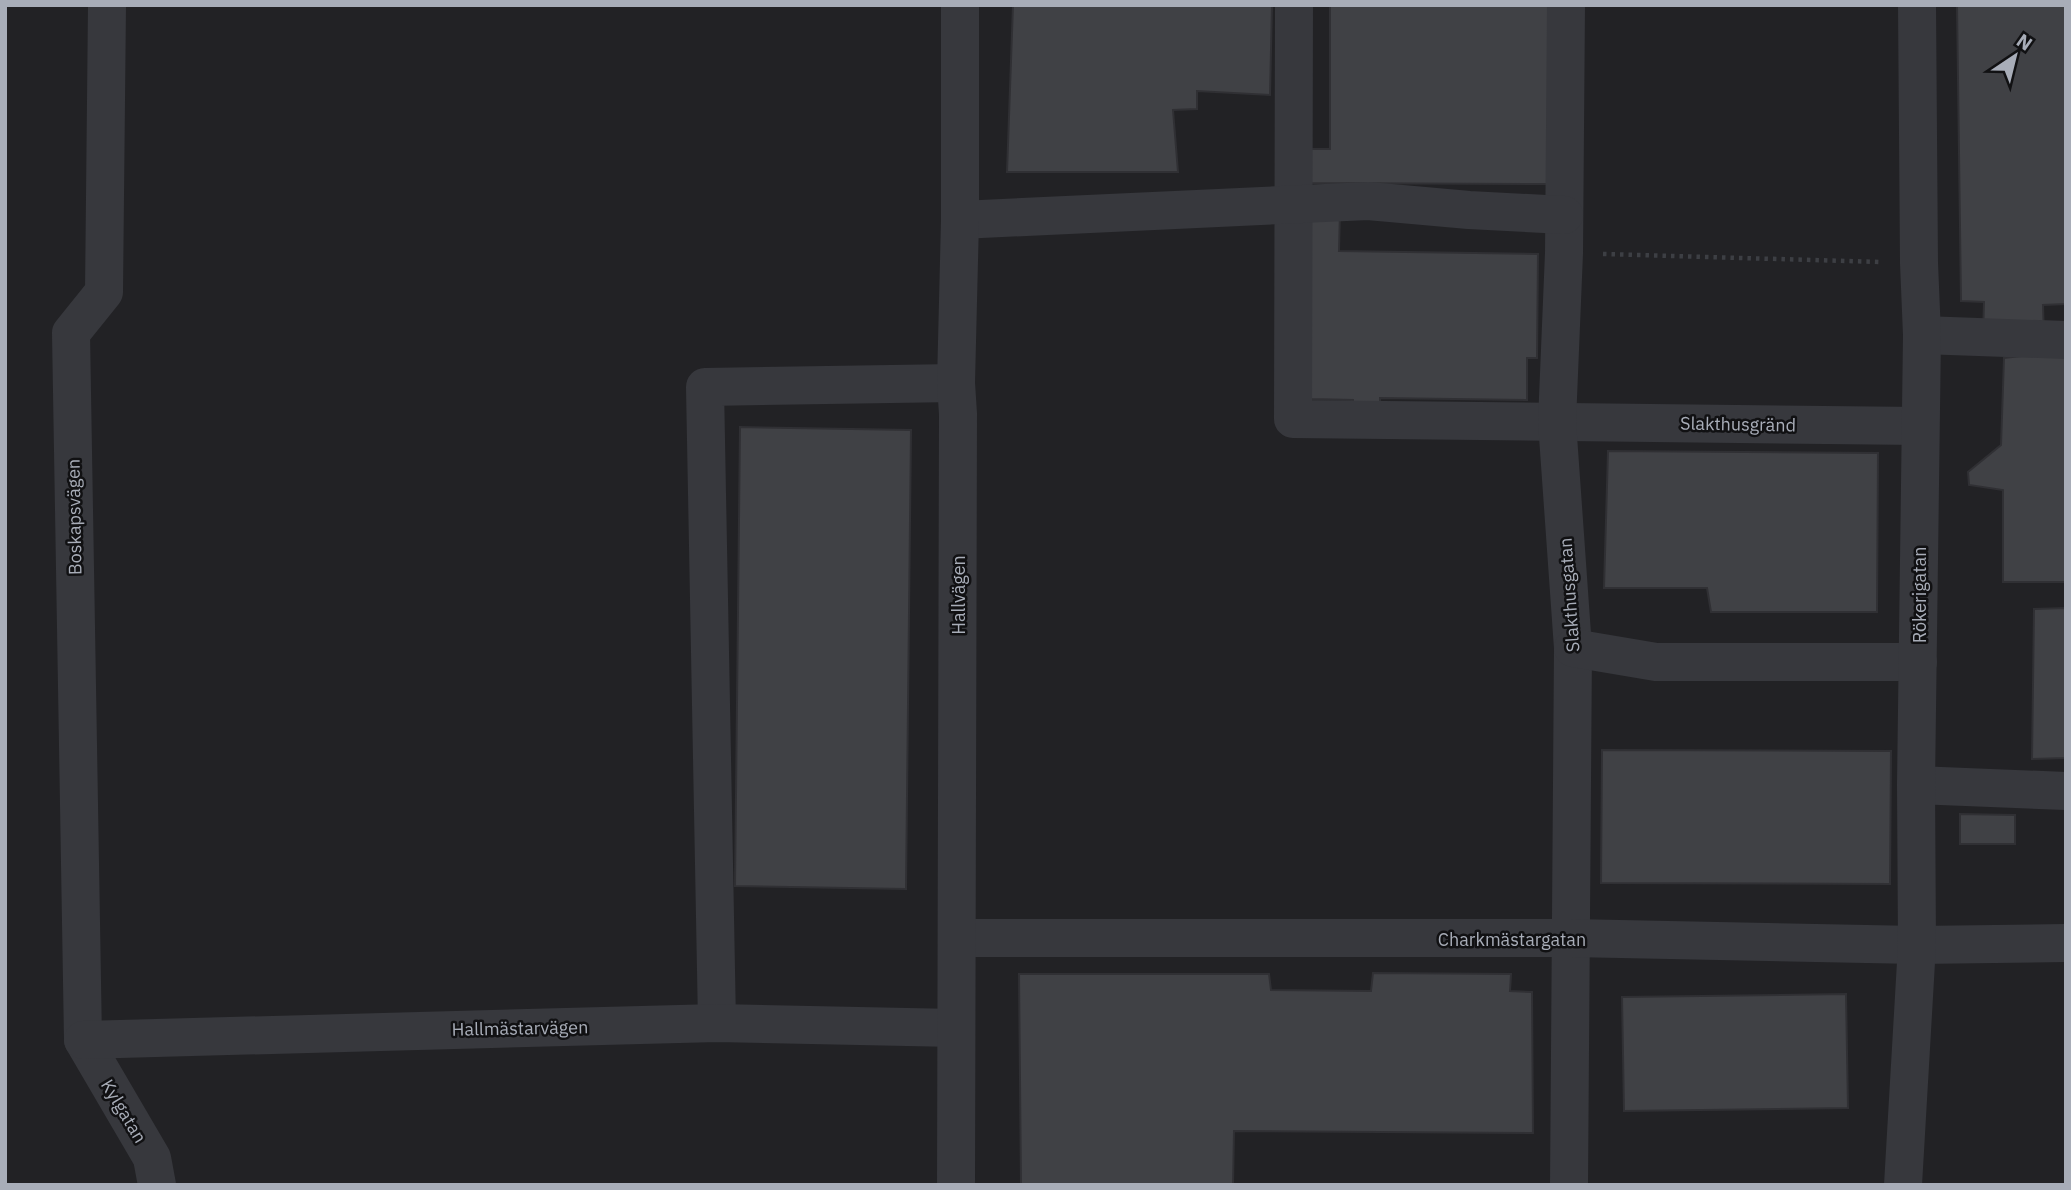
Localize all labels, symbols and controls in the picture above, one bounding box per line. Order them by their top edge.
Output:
north arrow [1980,21,2050,91]
text: N [2012,28,2037,56]
street label: Slakthusgränd [1680,411,1796,437]
street label: Boskapsvägen [61,459,87,575]
street label: Slakthusgatan [1554,537,1584,653]
street label: Rökerigatan [1908,547,1931,643]
street label: Hallvägen [947,555,970,635]
street label: Charkmästargatan [1438,928,1586,951]
street label: Hallmästarvägen [452,1015,588,1041]
street label: Kylgatan [96,1075,152,1147]

